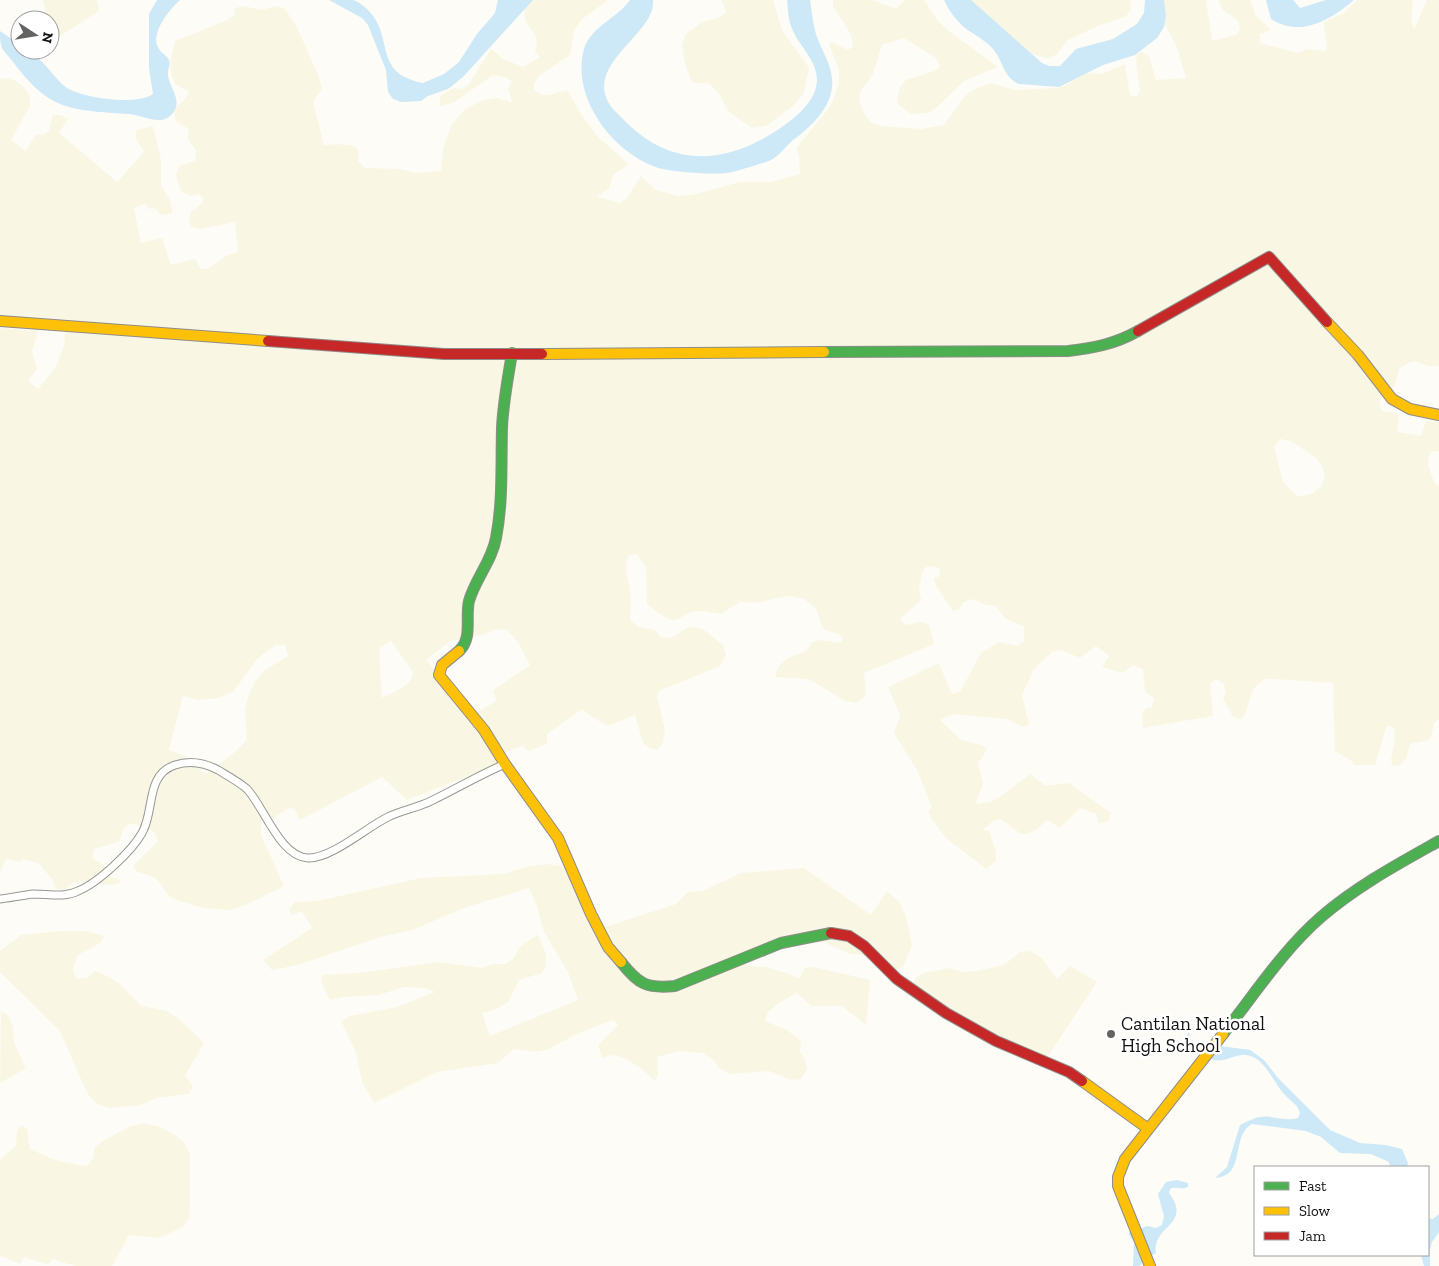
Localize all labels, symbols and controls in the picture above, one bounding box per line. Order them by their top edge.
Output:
north arrow [10,10,60,60]
text: N [38,31,57,45]
place label: Cantilan National High School [1121,1012,1265,1057]
marker: Cantilan National High School [1105,1028,1117,1040]
legend [1254,1166,1429,1256]
text: Fast [1299,1177,1327,1195]
text: Slow [1299,1202,1331,1220]
text: Jam [1299,1227,1326,1245]

